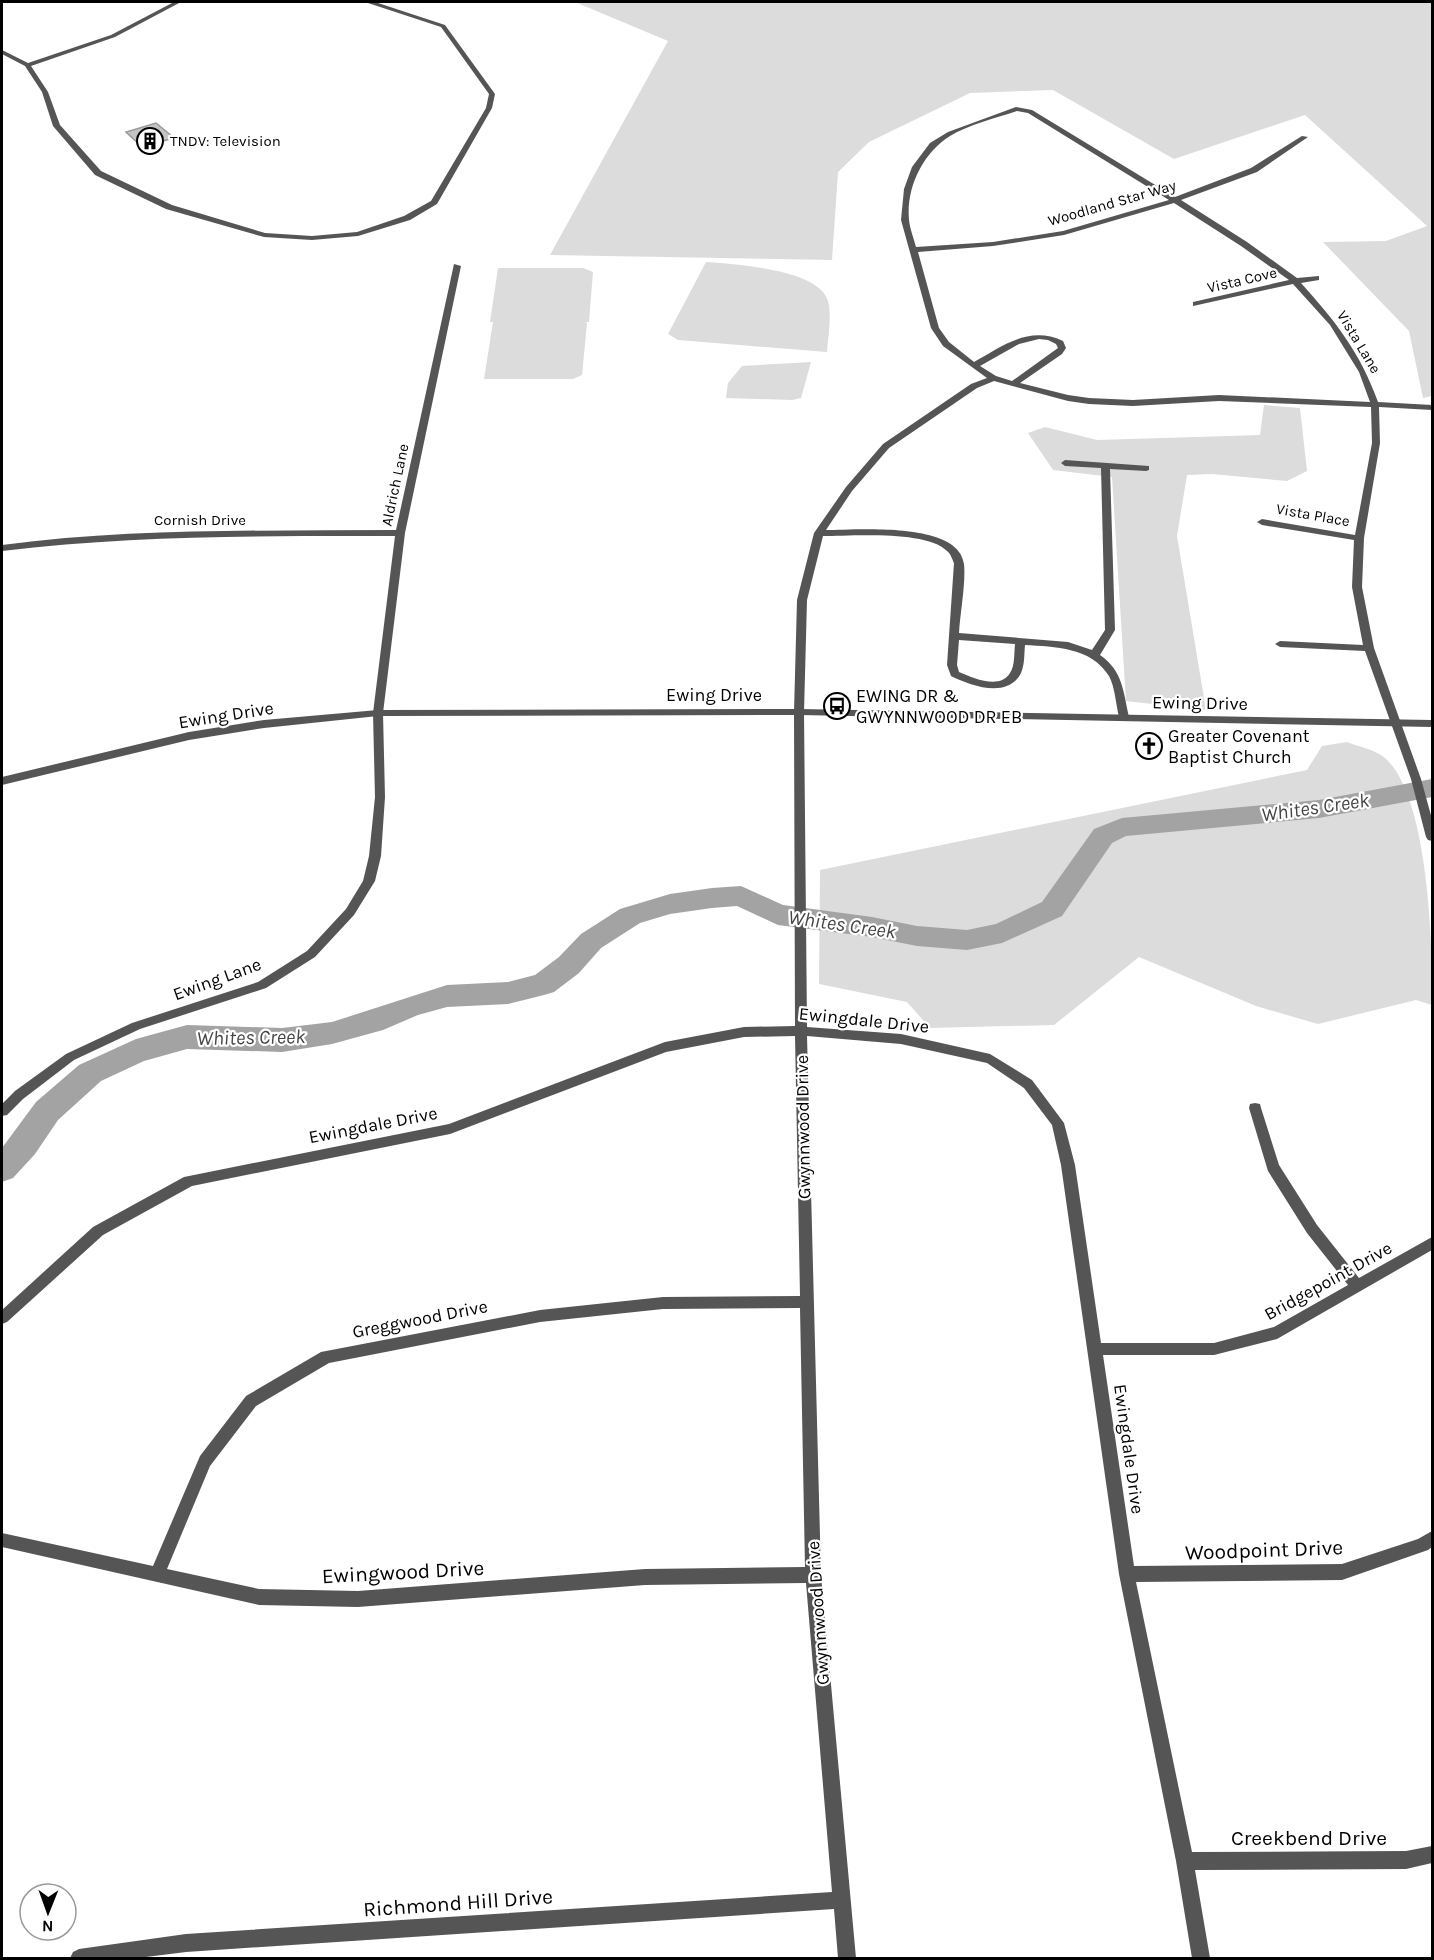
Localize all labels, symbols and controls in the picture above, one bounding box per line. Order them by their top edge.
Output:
building icon: TNDV: Television [135,126,165,156]
place label: TNDV: Television [170,132,281,150]
street label: Woodland Star Way [1046,176,1178,230]
street label: Vista Cove [1205,263,1279,297]
street label: Vista Lane [1333,307,1385,377]
street label: Aldrich Lane [377,442,413,528]
street label: Vista Place [1275,500,1351,530]
street label: Cornish Drive [154,511,246,529]
street label: Ewing Drive [666,684,762,706]
place label: EWING DR & GWYNNWOOD DR EB [856,685,1022,728]
bus stop icon: EWING DR & GWYNNWOOD DR EB [822,691,852,721]
street label: Ewing Drive [1152,691,1248,715]
street label: Ewing Drive [177,697,275,733]
place label: Greater Covenant Baptist Church [1168,725,1310,768]
church icon: Greater Covenant Baptist Church [1134,731,1164,761]
water label: Whites Creek [1260,788,1371,826]
water label: Whites Creek [787,906,898,944]
street label: Ewing Lane [170,953,264,1005]
street label: Ewingdale Drive [798,1002,930,1038]
water label: Whites Creek [196,1025,306,1050]
street label: Gwynnwood Drive [791,1055,815,1199]
street label: Ewingdale Drive [307,1102,439,1148]
street label: Bridgepoint Drive [1260,1237,1396,1325]
street label: Greggwood Drive [350,1295,490,1343]
street label: Ewingdale Drive [1109,1383,1149,1515]
street label: Woodpoint Drive [1185,1535,1343,1565]
street label: Gwynnwood Drive [802,1540,834,1686]
street label: Ewingwood Drive [321,1556,485,1588]
street label: Creekbend Drive [1231,1826,1387,1850]
north arrow [18,1882,78,1942]
street label: Richmond Hill Drive [362,1884,554,1922]
text: N [42,1917,54,1936]

